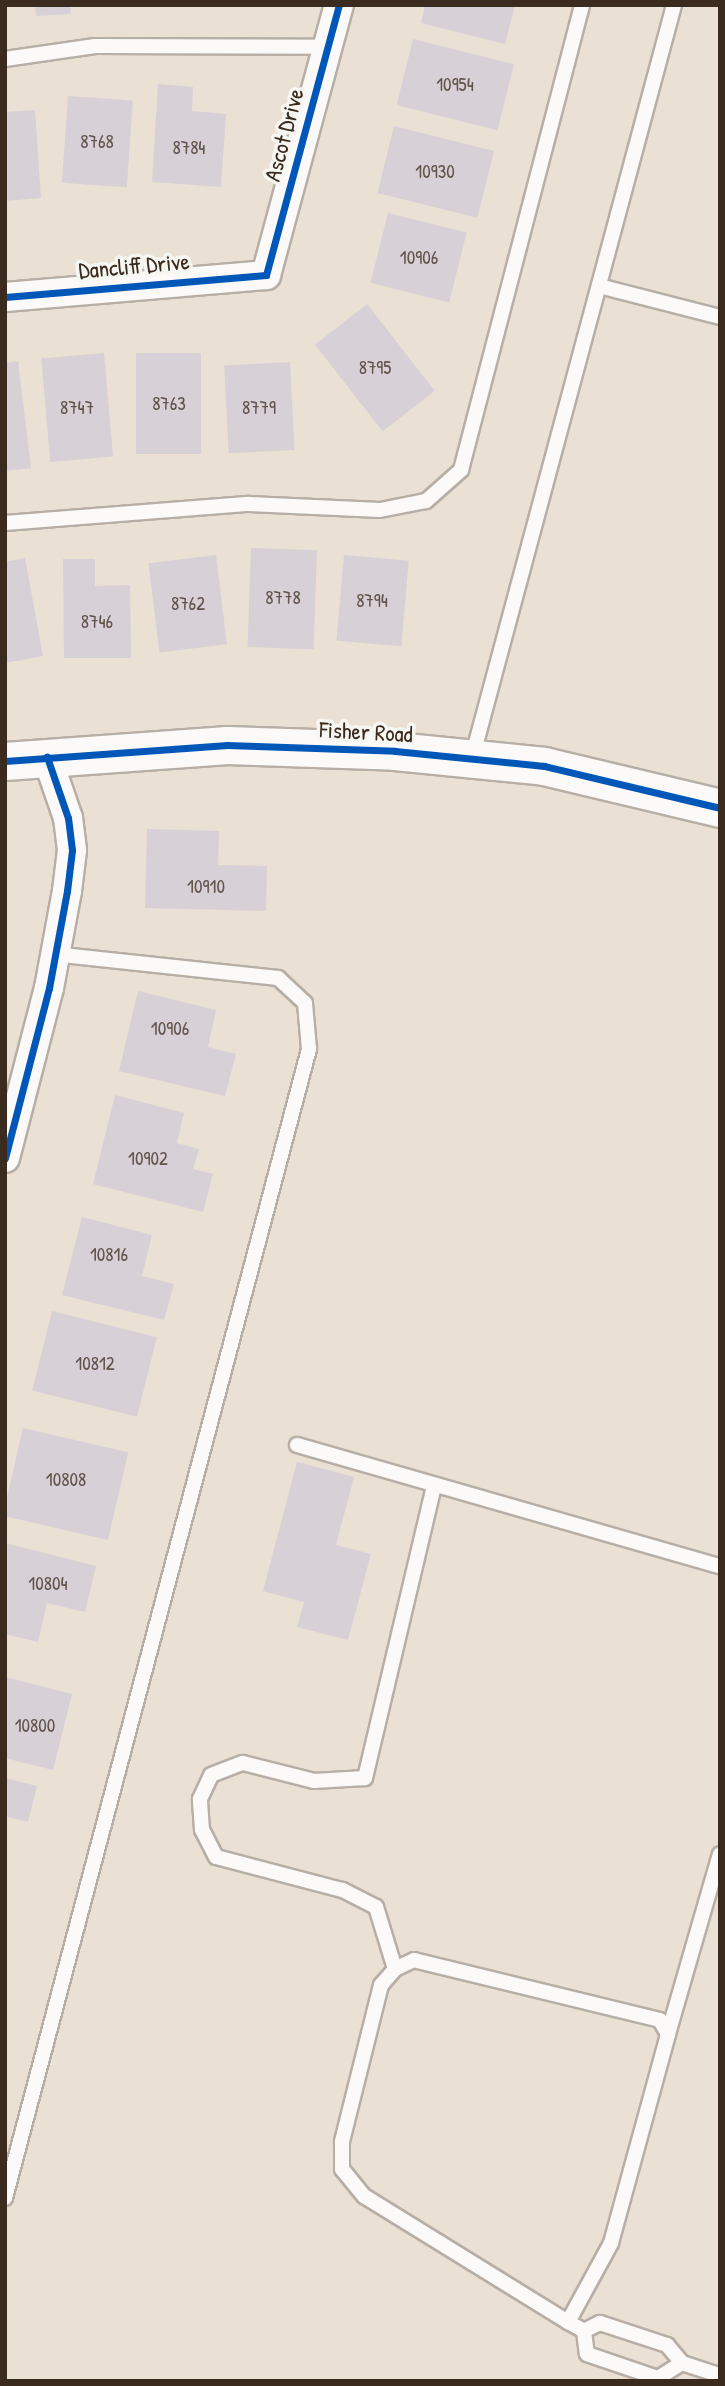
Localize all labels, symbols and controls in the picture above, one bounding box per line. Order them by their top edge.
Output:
house number: 10954 [436,74,474,96]
street label: Ascot Drive [258,86,310,184]
house number: 8768 [80,131,114,153]
house number: 8784 [173,137,205,159]
house number: 10930 [415,161,455,183]
street label: Dancliff Drive [77,247,191,285]
house number: 10906 [400,247,438,269]
house number: 8795 [359,357,391,379]
house number: 8763 [152,393,186,415]
house number: 8747 [60,397,94,419]
house number: 8779 [242,397,276,419]
house number: 8778 [265,587,301,609]
house number: 8794 [356,590,388,612]
house number: 8762 [171,593,205,615]
house number: 8746 [81,611,113,633]
street label: Fisher Road [319,716,413,748]
house number: 10910 [187,876,225,898]
house number: 10906 [151,1018,189,1040]
house number: 10902 [128,1148,168,1170]
house number: 10816 [90,1244,128,1266]
house number: 10812 [75,1353,115,1375]
house number: 10808 [46,1469,86,1491]
house number: 10804 [28,1573,68,1595]
house number: 10800 [15,1715,55,1737]

